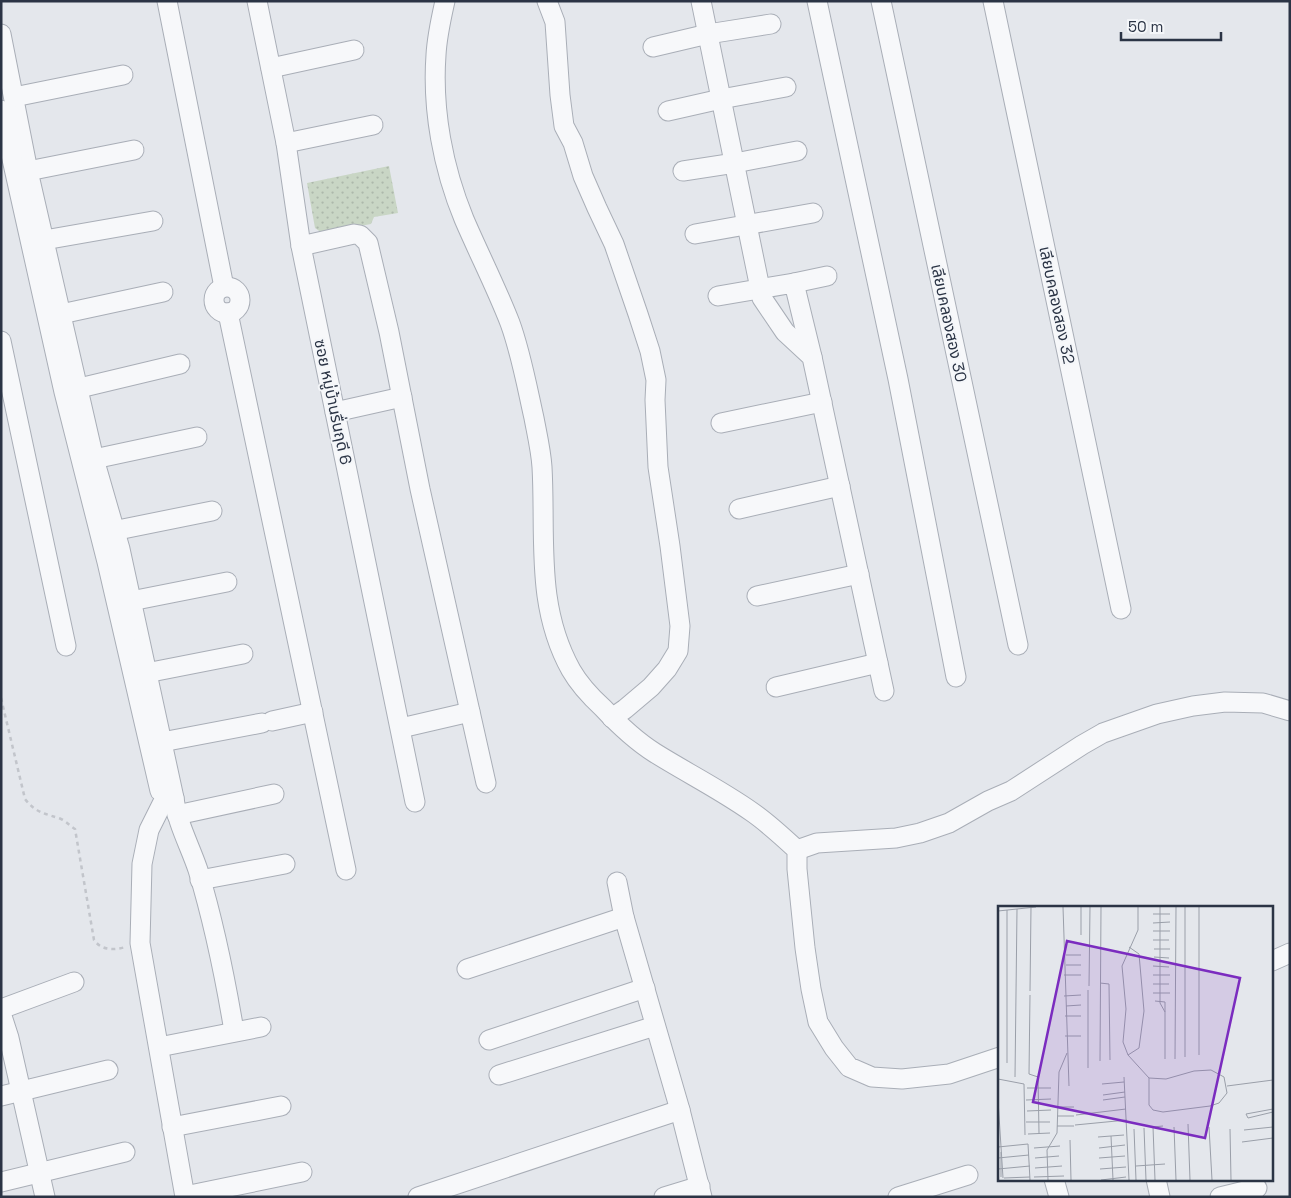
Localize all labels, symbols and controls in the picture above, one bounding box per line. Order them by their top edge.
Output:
scale bar [1121,10,1221,42]
text: 50 m [1128,17,1163,36]
street label: เลียบคลองสอง 32 [1034,244,1080,366]
street label: เลียบคลองสอง 30 [926,262,972,384]
street label: ซอย หมู่บ้านรื่นฤดี 6 [309,337,358,467]
inset map [998,906,1274,1180]

